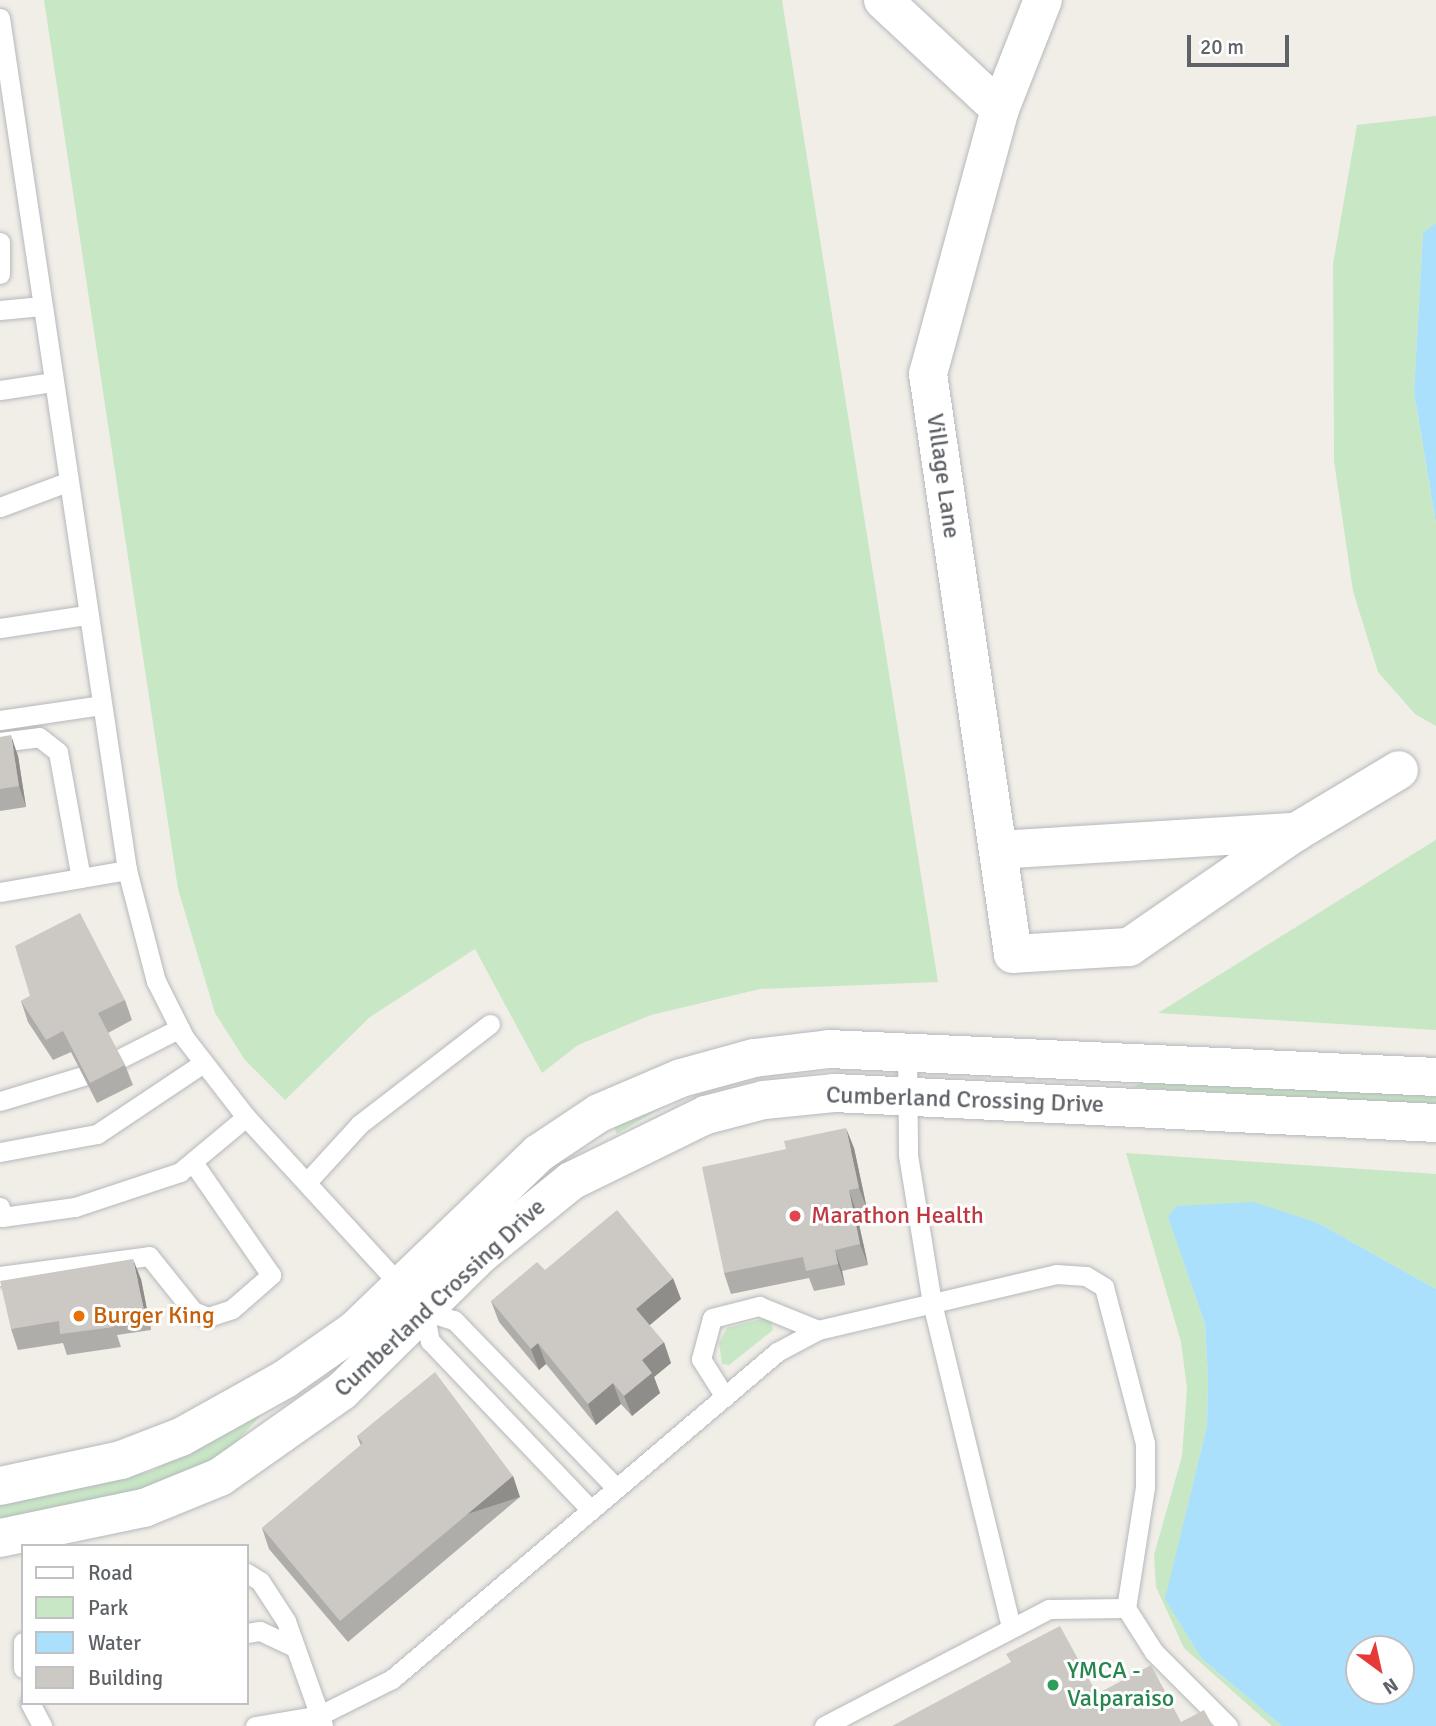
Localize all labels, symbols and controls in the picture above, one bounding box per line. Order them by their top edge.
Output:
scale bar [1191,21,1292,65]
text: 20 m [1200,34,1244,60]
street label: Village Lane [920,412,966,540]
street label: Cumberland Crossing Drive [826,1081,1104,1119]
street label: Cumberland Crossing Drive [328,1193,552,1403]
place label: Marathon Health [811,1202,984,1230]
marker: Marathon Health [785,1206,805,1226]
place label: Burger King [93,1302,215,1330]
marker: Burger King [71,1308,87,1324]
legend [21,1544,248,1705]
text: Road [88,1560,133,1586]
text: Park [88,1595,128,1621]
text: Water [88,1630,141,1656]
north arrow [1345,1635,1415,1705]
place label: YMCA - Valparaiso [1067,1657,1174,1713]
text: Building [88,1665,163,1691]
text: N [1378,1672,1402,1700]
marker: YMCA - Valparaiso [1045,1677,1061,1693]

